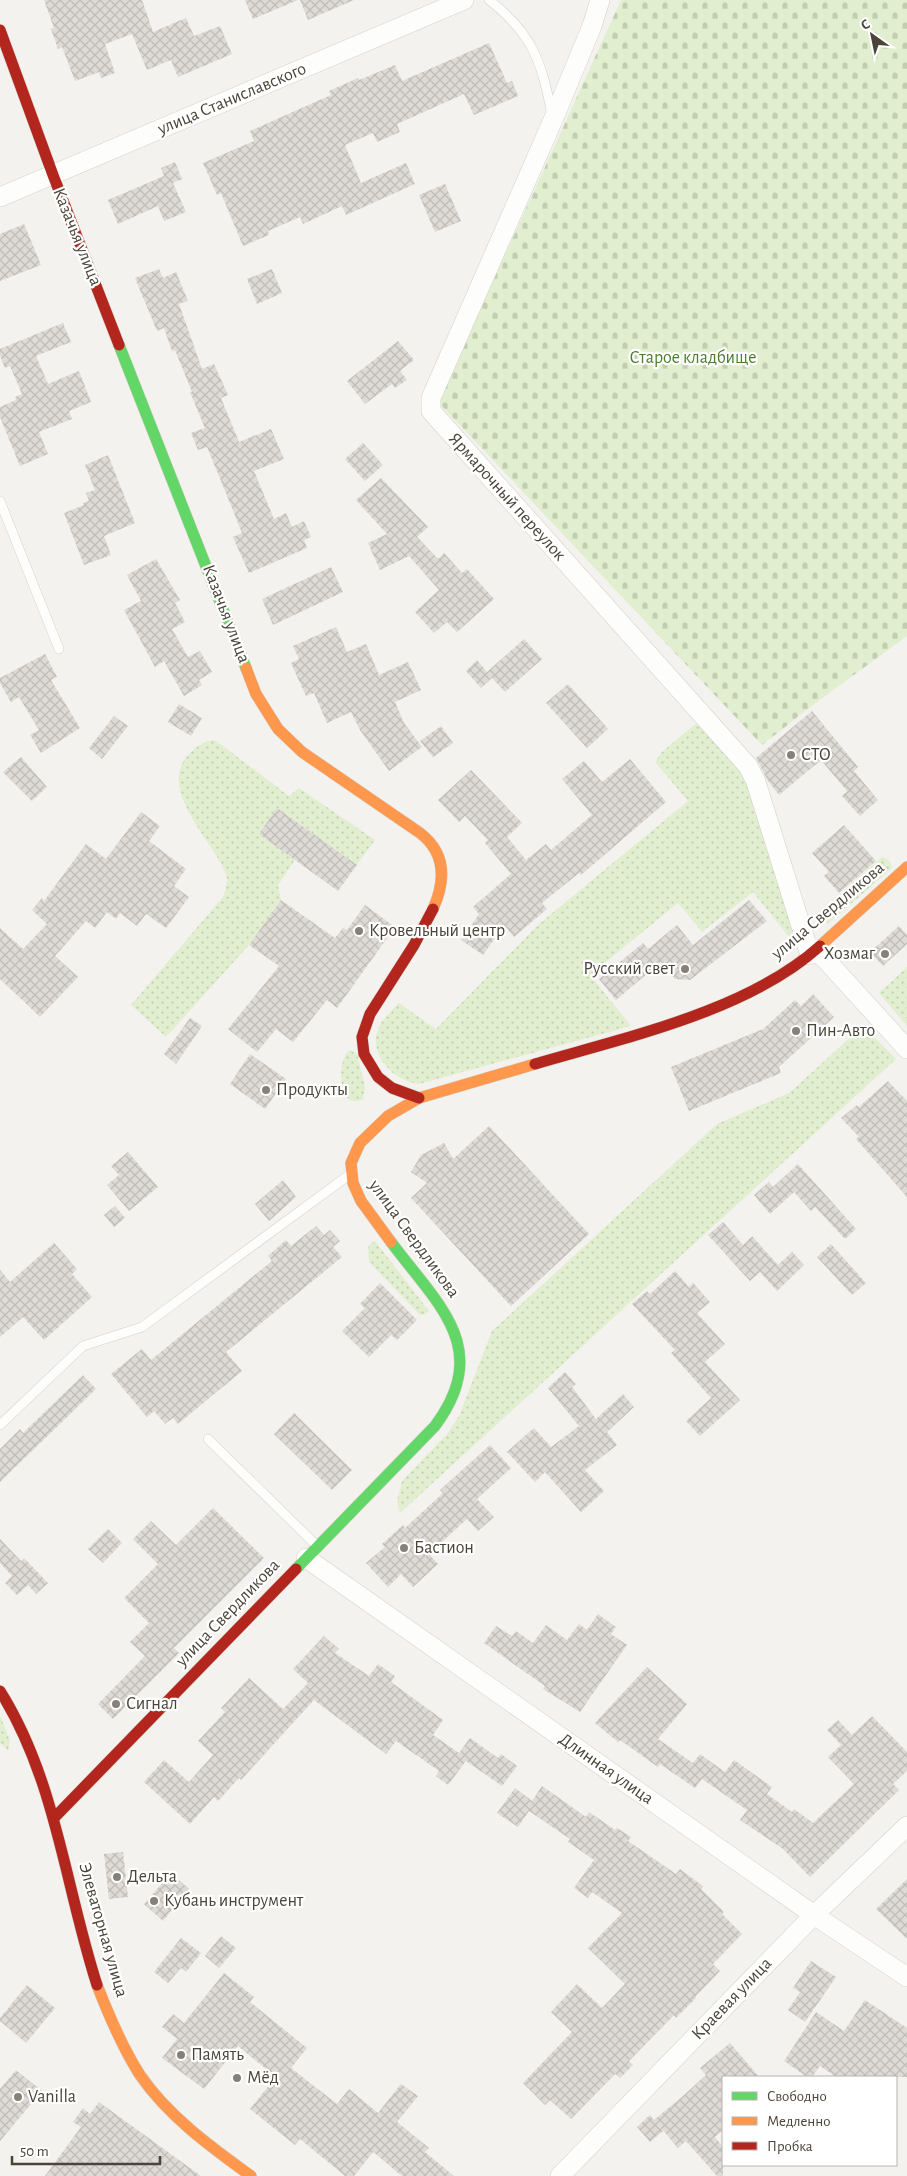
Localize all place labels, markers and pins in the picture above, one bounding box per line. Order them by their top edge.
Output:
place label: СТО [801,746,831,764]
marker: СТО [785,749,797,761]
place label: Кровельный центр [369,922,505,940]
marker: Кровельный центр [353,925,365,937]
place label: Хозмаг [824,945,876,963]
marker: Хозмаг [879,948,891,960]
place label: Русский свет [583,960,676,978]
marker: Русский свет [679,963,691,975]
place label: Пин-Авто [806,1022,875,1040]
marker: Пин-Авто [790,1025,802,1037]
place label: Продукты [276,1081,348,1099]
marker: Продукты [260,1084,272,1096]
place label: Бастион [414,1539,474,1557]
marker: Бастион [398,1542,410,1554]
place label: Сигнал [126,1695,178,1713]
marker: Сигнал [110,1698,122,1710]
place label: Дельта [127,1868,177,1886]
marker: Дельта [111,1871,123,1883]
place label: Кубань инструмент [164,1891,304,1910]
marker: Кубань инструмент [148,1895,160,1907]
place label: Память [191,2046,244,2064]
marker: Память [175,2049,187,2061]
place label: Мёд [247,2069,279,2087]
marker: Мёд [231,2072,243,2084]
place label: Vanilla [28,2088,76,2106]
marker: Vanilla [12,2091,24,2103]

